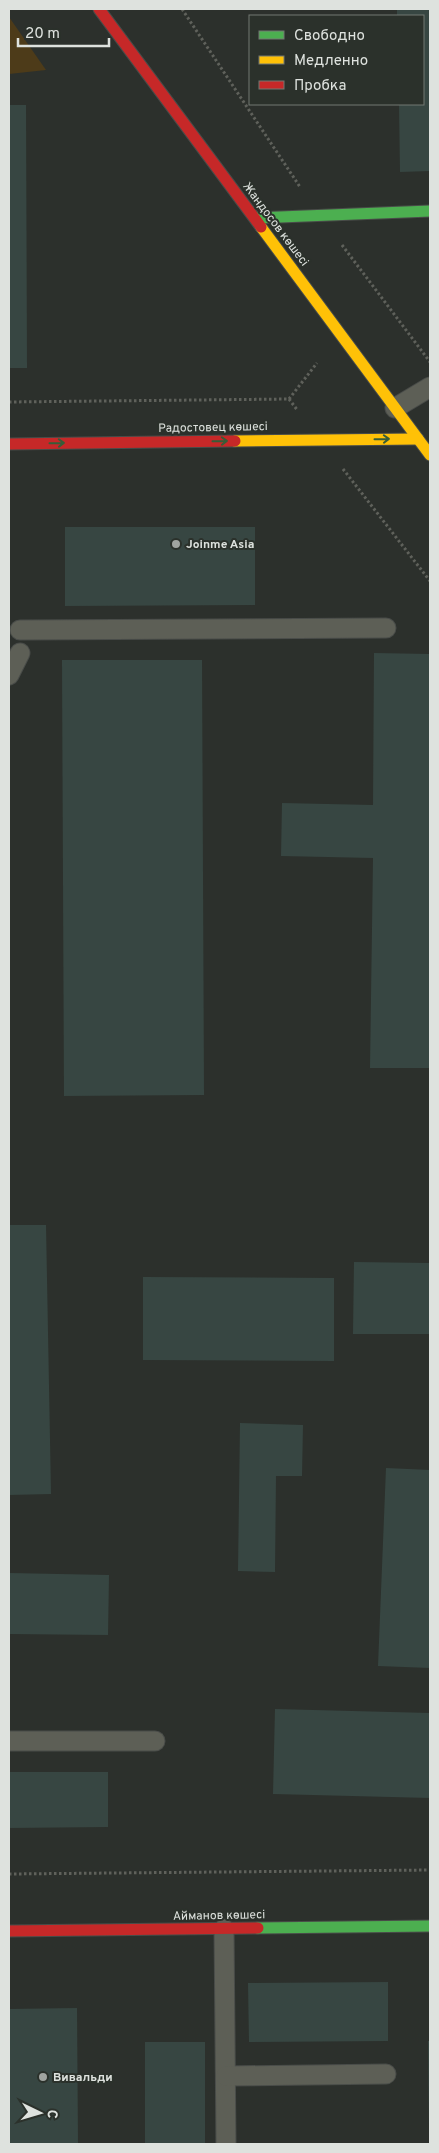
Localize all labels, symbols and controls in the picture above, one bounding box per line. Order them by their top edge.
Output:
scale bar [18,15,109,47]
legend [249,15,424,105]
text: 20 m [25,25,60,44]
text: Свободно [294,27,365,46]
text: Медленно [294,52,368,71]
text: Пробка [294,77,346,96]
street label: Жандосов көшесі [238,179,312,270]
street label: Радостовец көшесі [158,419,268,437]
one-way arrow [374,434,390,444]
one-way arrow [212,436,228,446]
one-way arrow [49,438,65,448]
place label: Joinme Asia [186,537,254,553]
marker: Joinme Asia [170,538,182,550]
street label: Айманов көшесі [173,1907,265,1925]
place label: Вивальди [53,2070,113,2086]
marker: Вивальди [37,2071,49,2083]
north arrow [15,2088,65,2138]
text: С [43,2109,60,2119]

